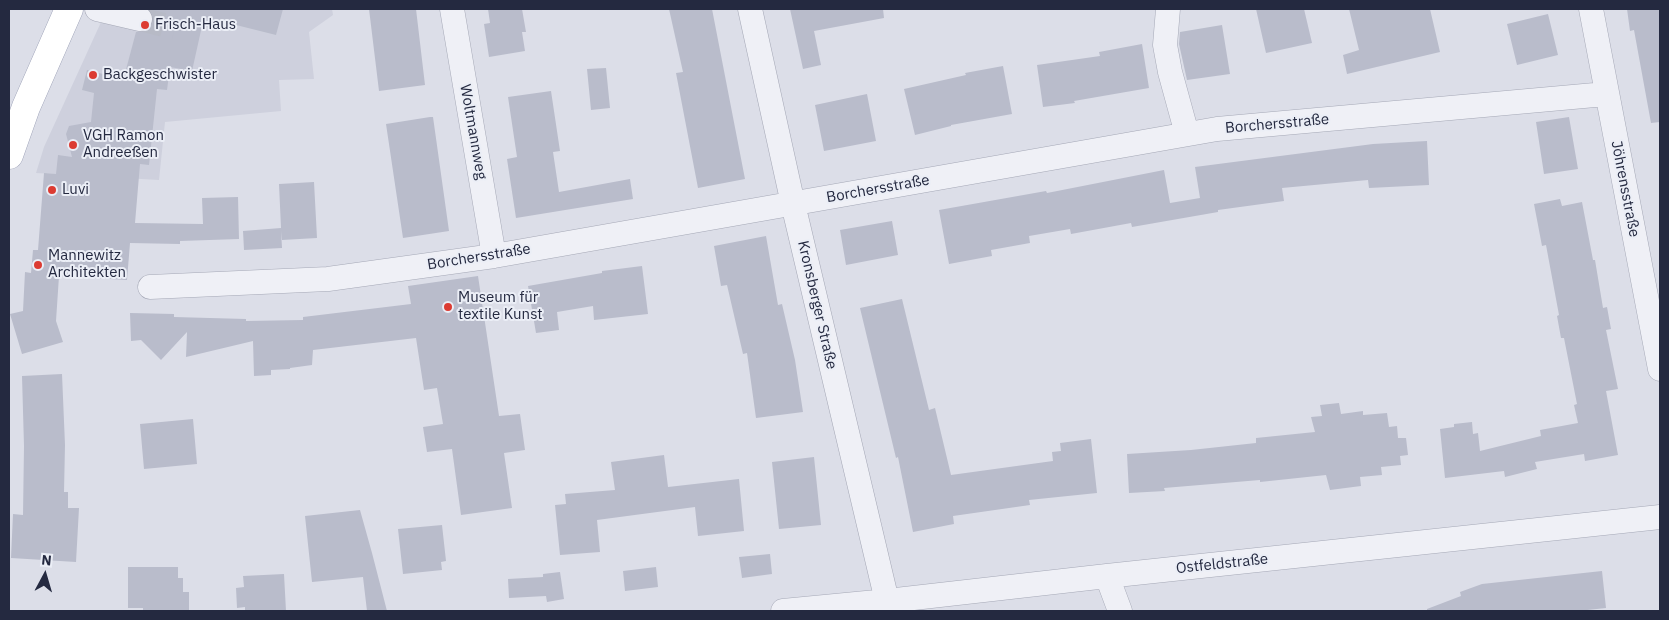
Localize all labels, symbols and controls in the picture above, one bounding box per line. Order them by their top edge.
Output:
place label: Frisch-Haus [155,16,236,34]
marker: Frisch-Haus [139,19,151,31]
place label: Backgeschwister [103,66,217,84]
marker: Backgeschwister [87,69,99,81]
street label: Woltmannweg [456,83,490,181]
street label: Borchersstraße [1224,110,1330,138]
place label: VGH Ramon Andreeßen [83,127,164,162]
marker: VGH Ramon Andreeßen [67,139,79,151]
street label: Jöhrensstraße [1607,139,1643,239]
street label: Borchersstraße [825,171,931,207]
place label: Luvi [62,181,89,199]
marker: Luvi [46,184,58,196]
street label: Kronsberger Straße [793,239,841,371]
street label: Borchersstraße [426,240,532,274]
place label: Mannewitz Architekten [48,247,126,282]
marker: Mannewitz Architekten [32,259,44,271]
place label: Museum für textile Kunst [458,289,543,324]
marker: Museum für textile Kunst [442,301,454,313]
north arrow [20,550,70,600]
street label: Ostfeldstraße [1175,550,1269,578]
text: N [41,551,53,570]

